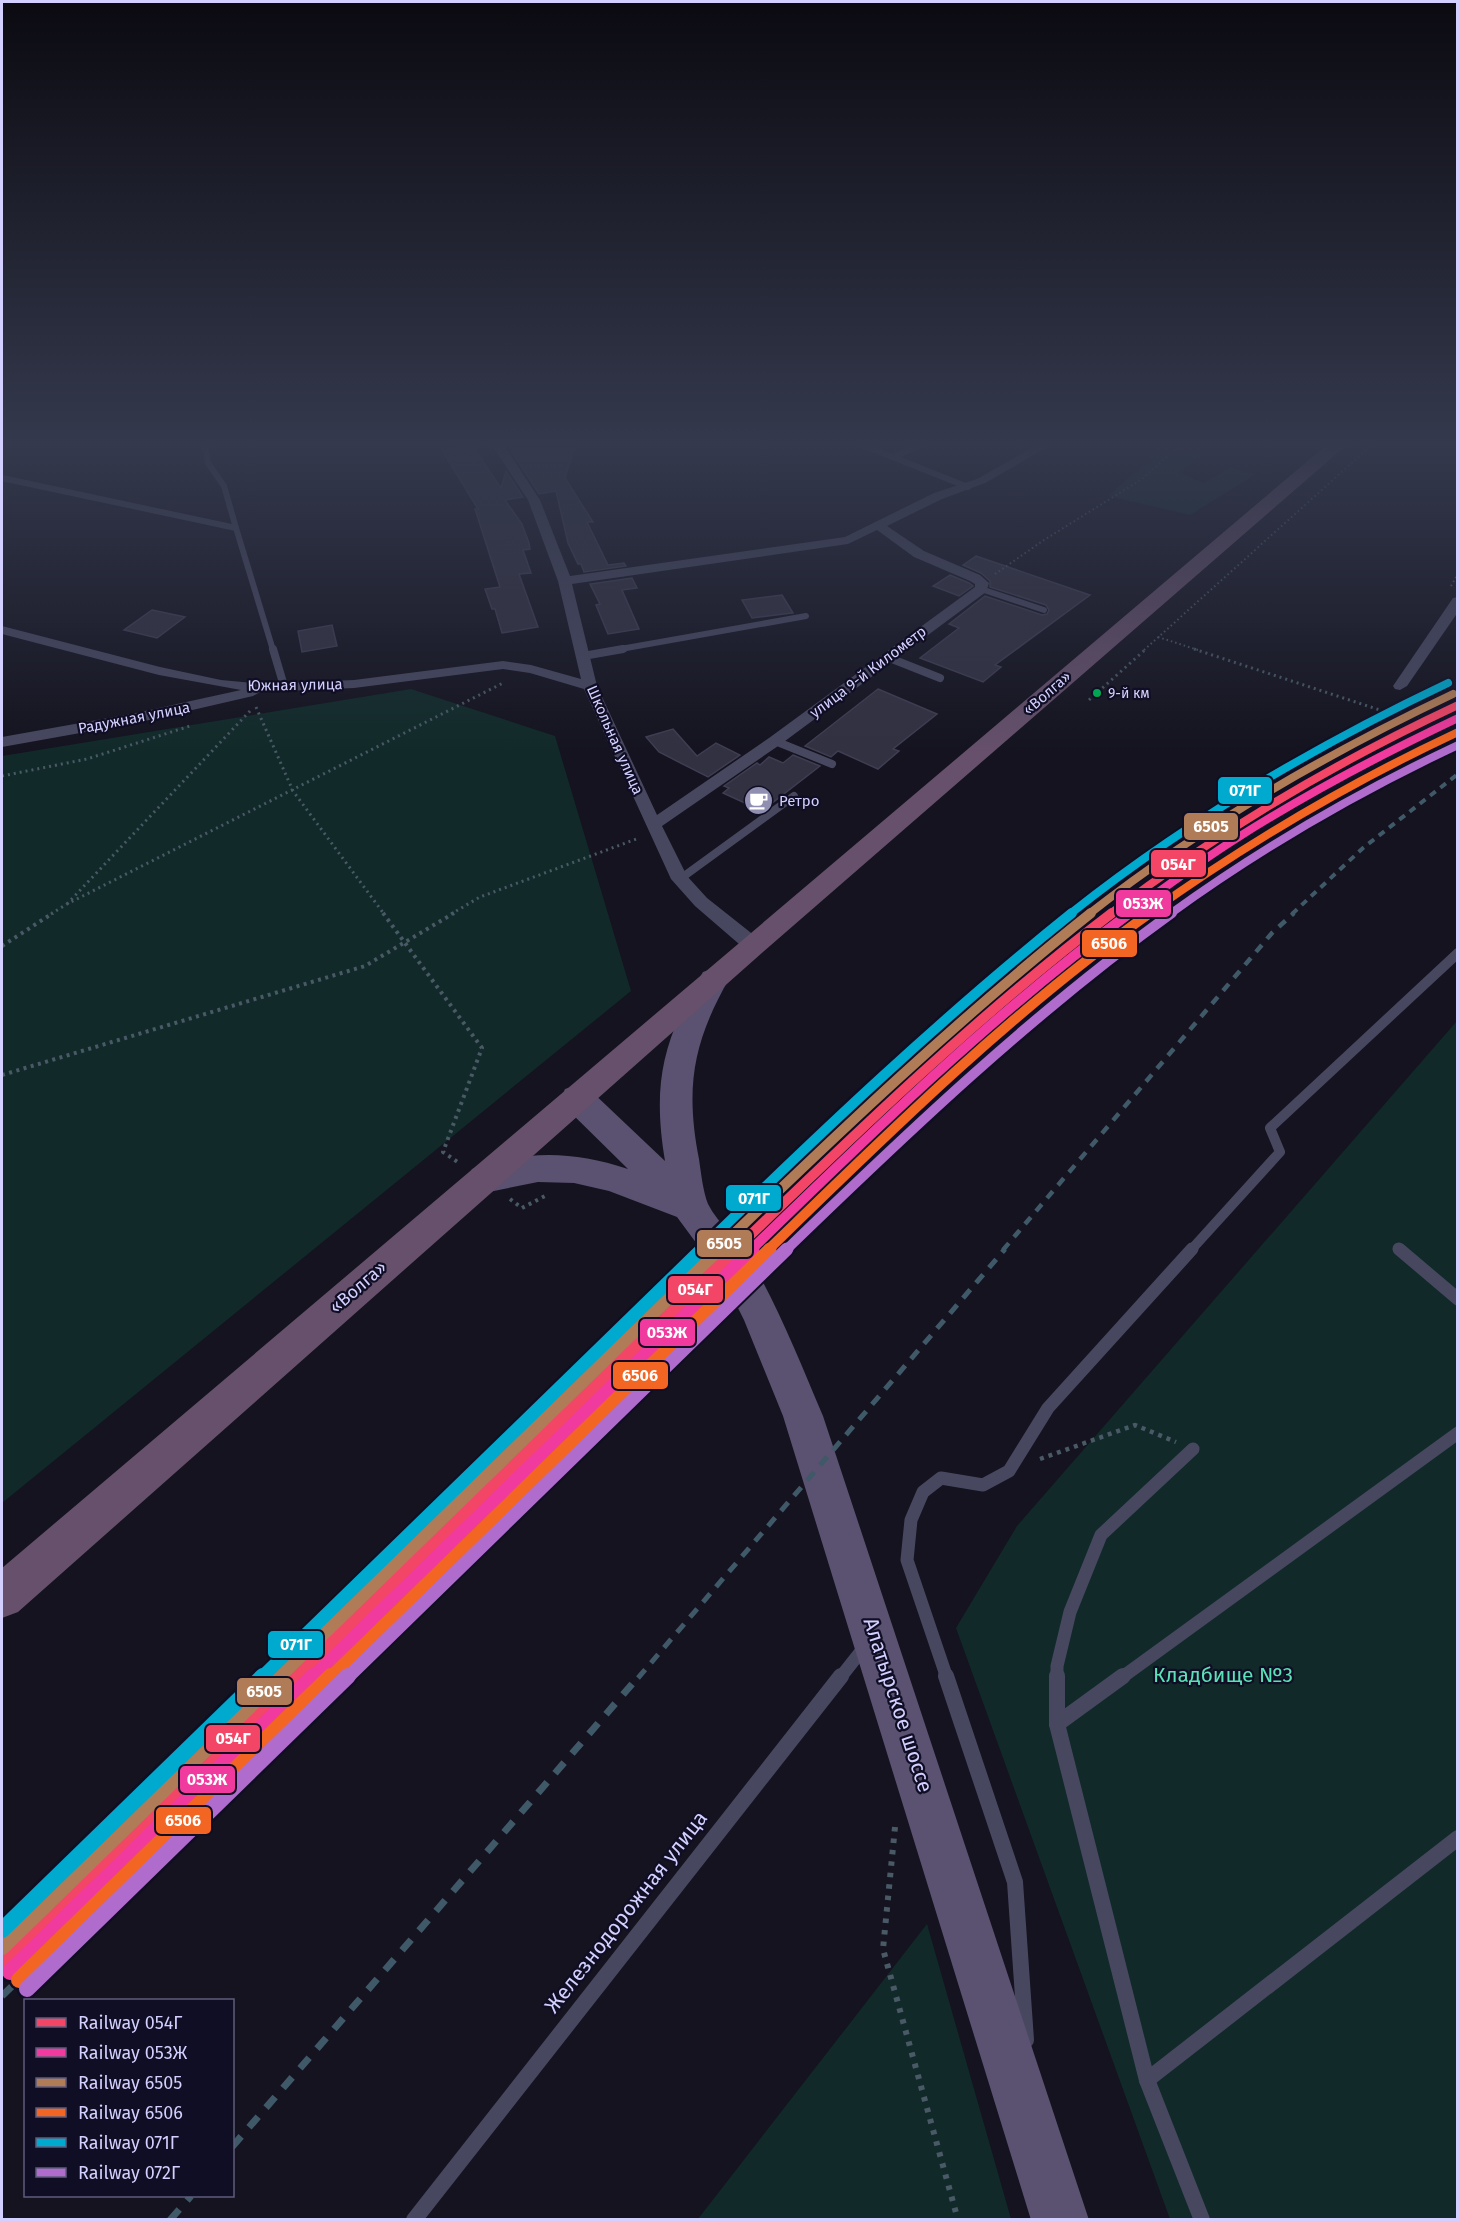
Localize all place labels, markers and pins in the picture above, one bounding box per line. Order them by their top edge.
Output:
place label: 9-й км [1108,685,1150,702]
marker: 9-й км [1091,687,1103,699]
cafe icon: Ретро [742,785,774,817]
place label: Ретро [779,792,820,810]

